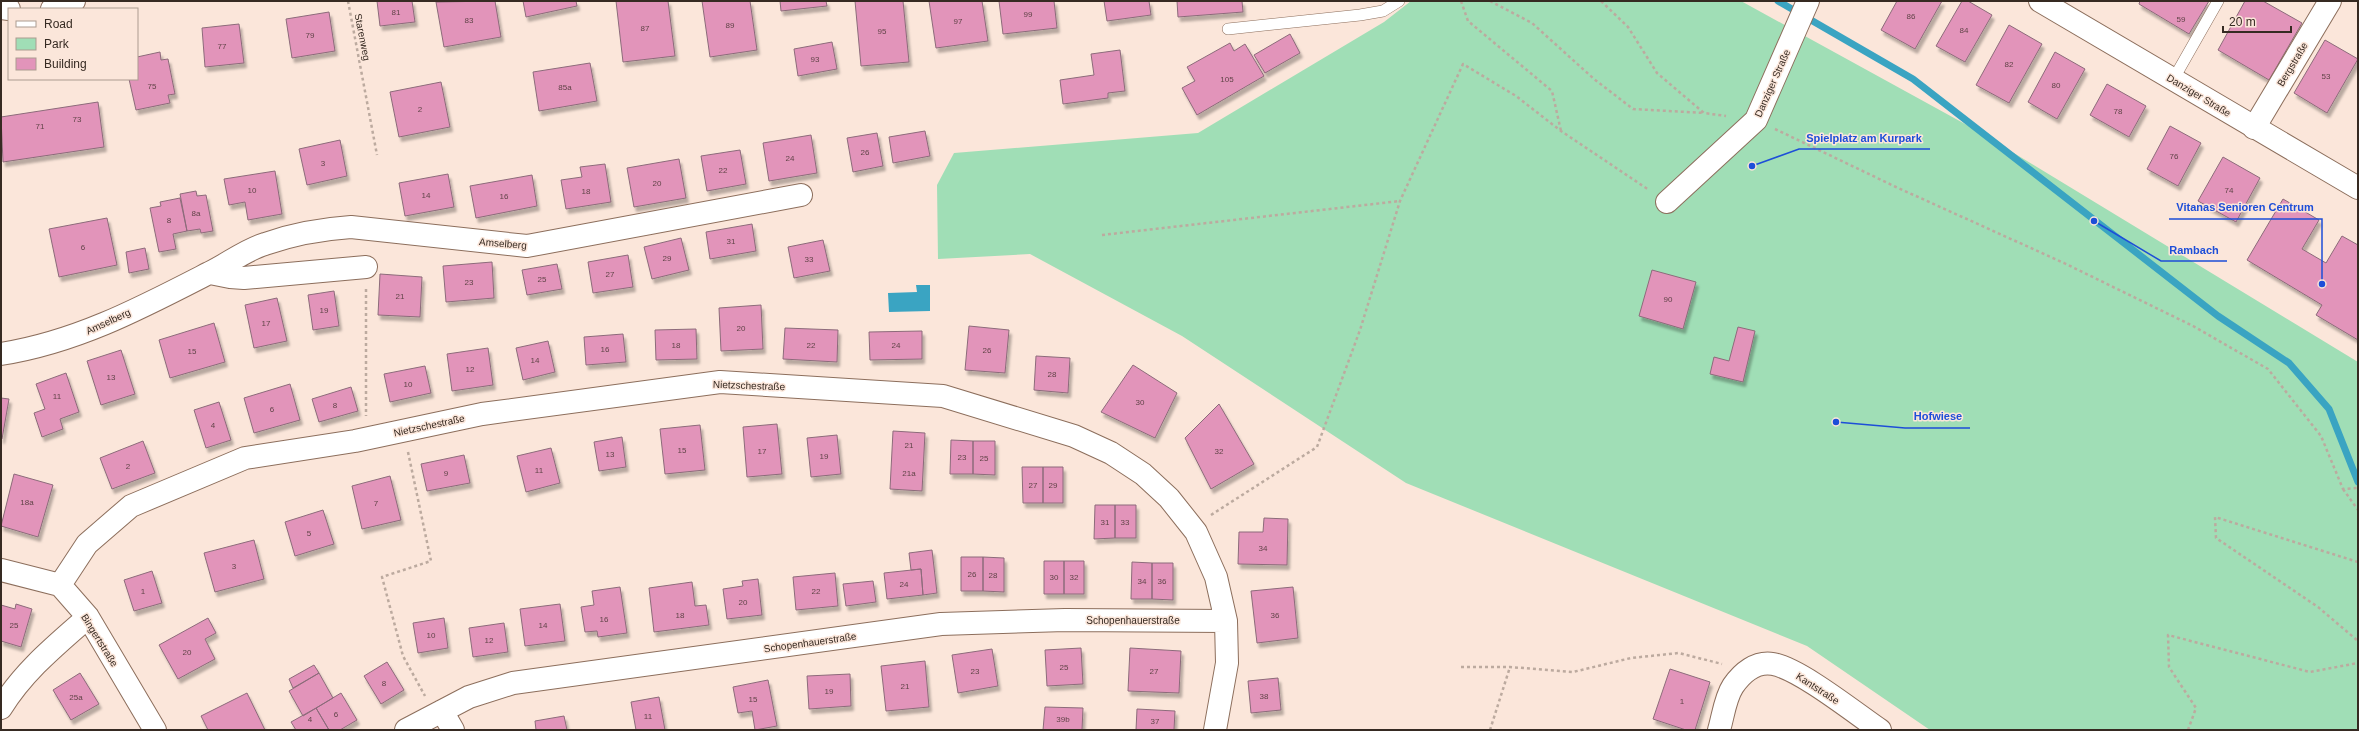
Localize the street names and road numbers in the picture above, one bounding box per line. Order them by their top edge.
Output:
street label: Starenweg [353,13,372,62]
street label: Bergstraße [2275,40,2310,88]
street label: Danziger Straße [1753,47,1792,119]
street label: Danziger Straße [2165,72,2233,119]
street label: Amselberg [479,236,527,251]
street label: Amselberg [84,306,132,337]
street label: Nietzschestraße [713,379,786,392]
street label: Nietzschestraße [393,413,466,438]
street label: Bingertstraße [79,612,120,669]
street label: Schopenhauerstraße [1086,615,1180,626]
street label: Schopenhauerstraße [763,630,858,654]
street label: Kantstraße [1794,670,1842,707]

